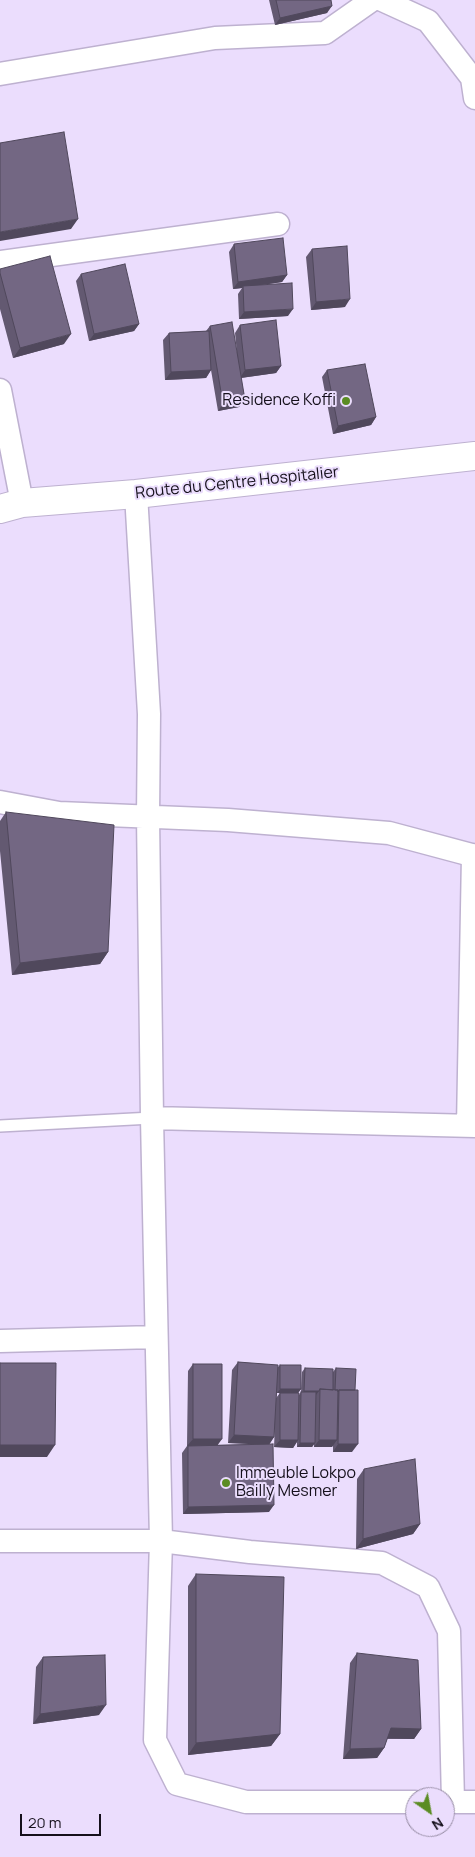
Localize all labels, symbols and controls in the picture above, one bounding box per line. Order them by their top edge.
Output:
place label: Residence Koffi [222,391,336,411]
marker: Residence Koffi [340,395,352,407]
street label: Route du Centre Hospitalier [134,463,340,503]
place label: Immeuble Lokpo Bailly Mesmer [236,1464,356,1502]
marker: Immeuble Lokpo Bailly Mesmer [220,1477,232,1489]
north arrow [405,1787,455,1837]
scale bar [22,1804,104,1836]
text: 20 m [28,1812,61,1833]
text: N [429,1813,447,1835]

